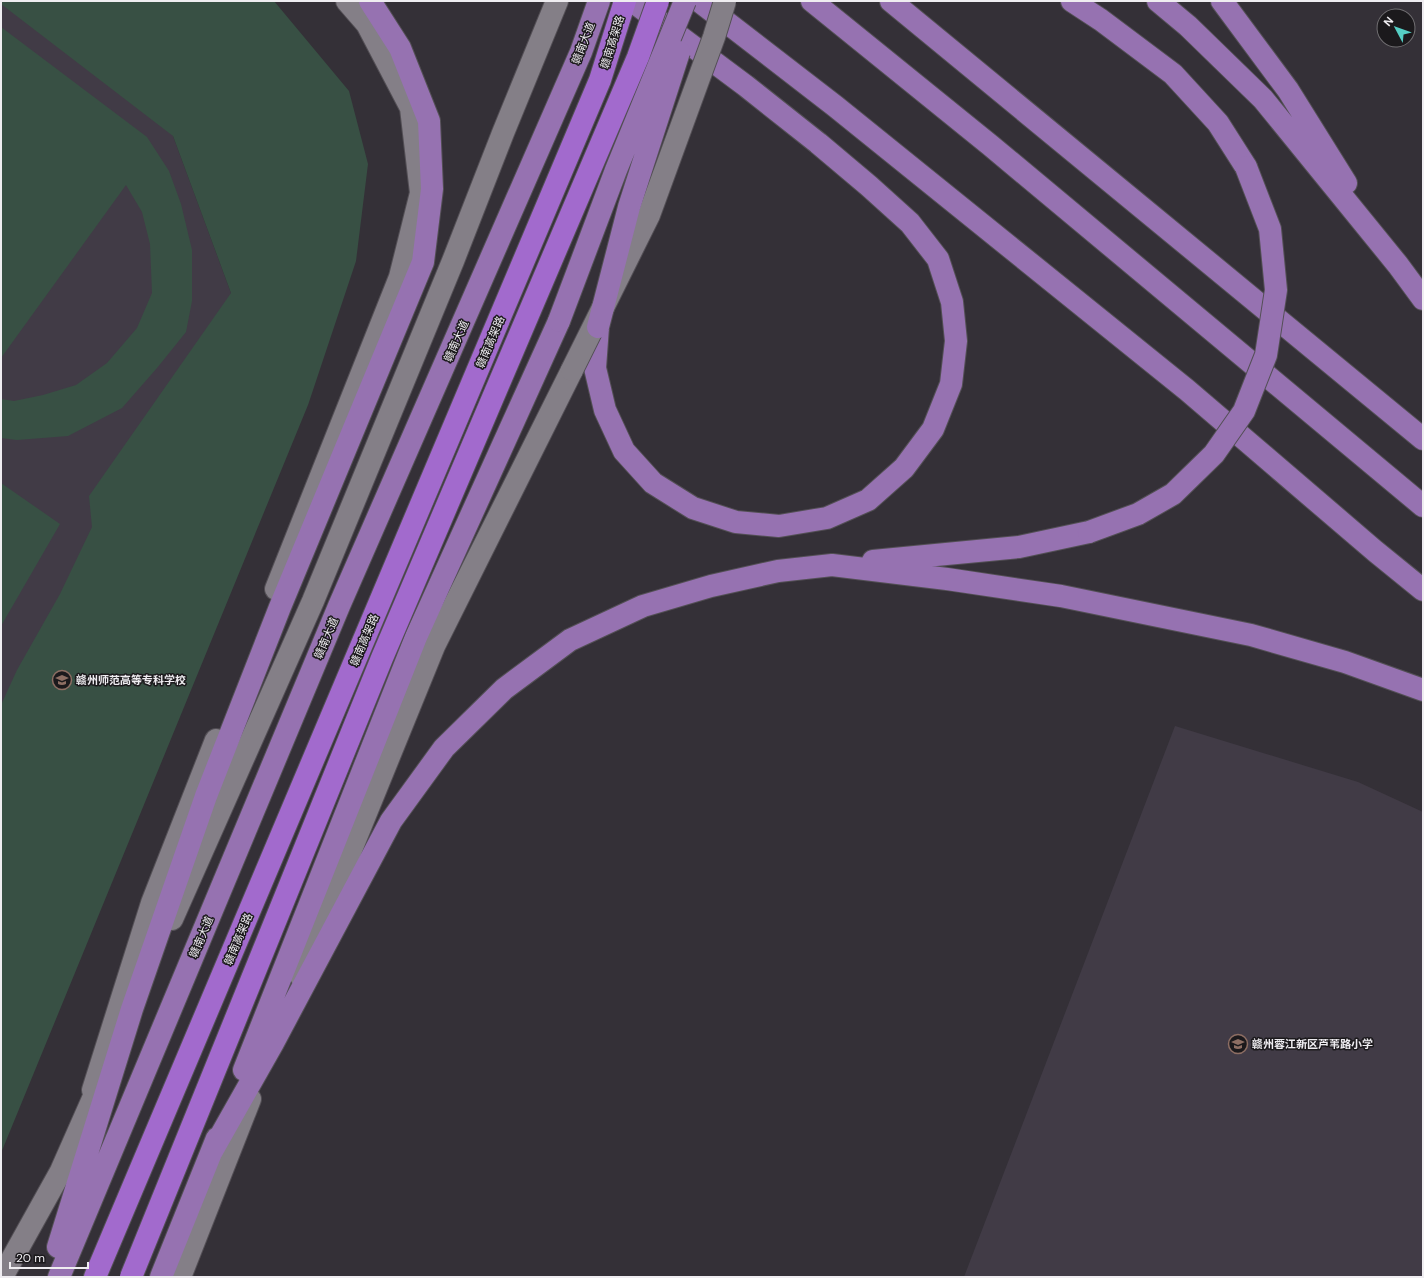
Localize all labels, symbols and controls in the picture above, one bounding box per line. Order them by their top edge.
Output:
north arrow [1376,8,1416,48]
street label: 赣南高架路 [597,14,627,70]
text: N [1381,14,1396,29]
street label: 赣南大道 [569,20,597,66]
street label: 赣南高架路 [473,314,507,370]
street label: 赣南大道 [441,318,471,364]
street label: 赣南高架路 [347,612,381,668]
street label: 赣南大道 [311,615,341,661]
school or university icon: 赣州师范高等专科学校 [51,669,73,691]
place label: 赣州师范高等专科学校 [76,673,186,687]
street label: 赣南高架路 [221,911,255,967]
street label: 赣南大道 [186,914,216,960]
school or university icon: 赣州蓉江新区芦苇路小学 [1227,1033,1249,1055]
place label: 赣州蓉江新区芦苇路小学 [1252,1037,1373,1051]
scale bar [10,1244,88,1270]
text: 20 m [16,1250,45,1266]

